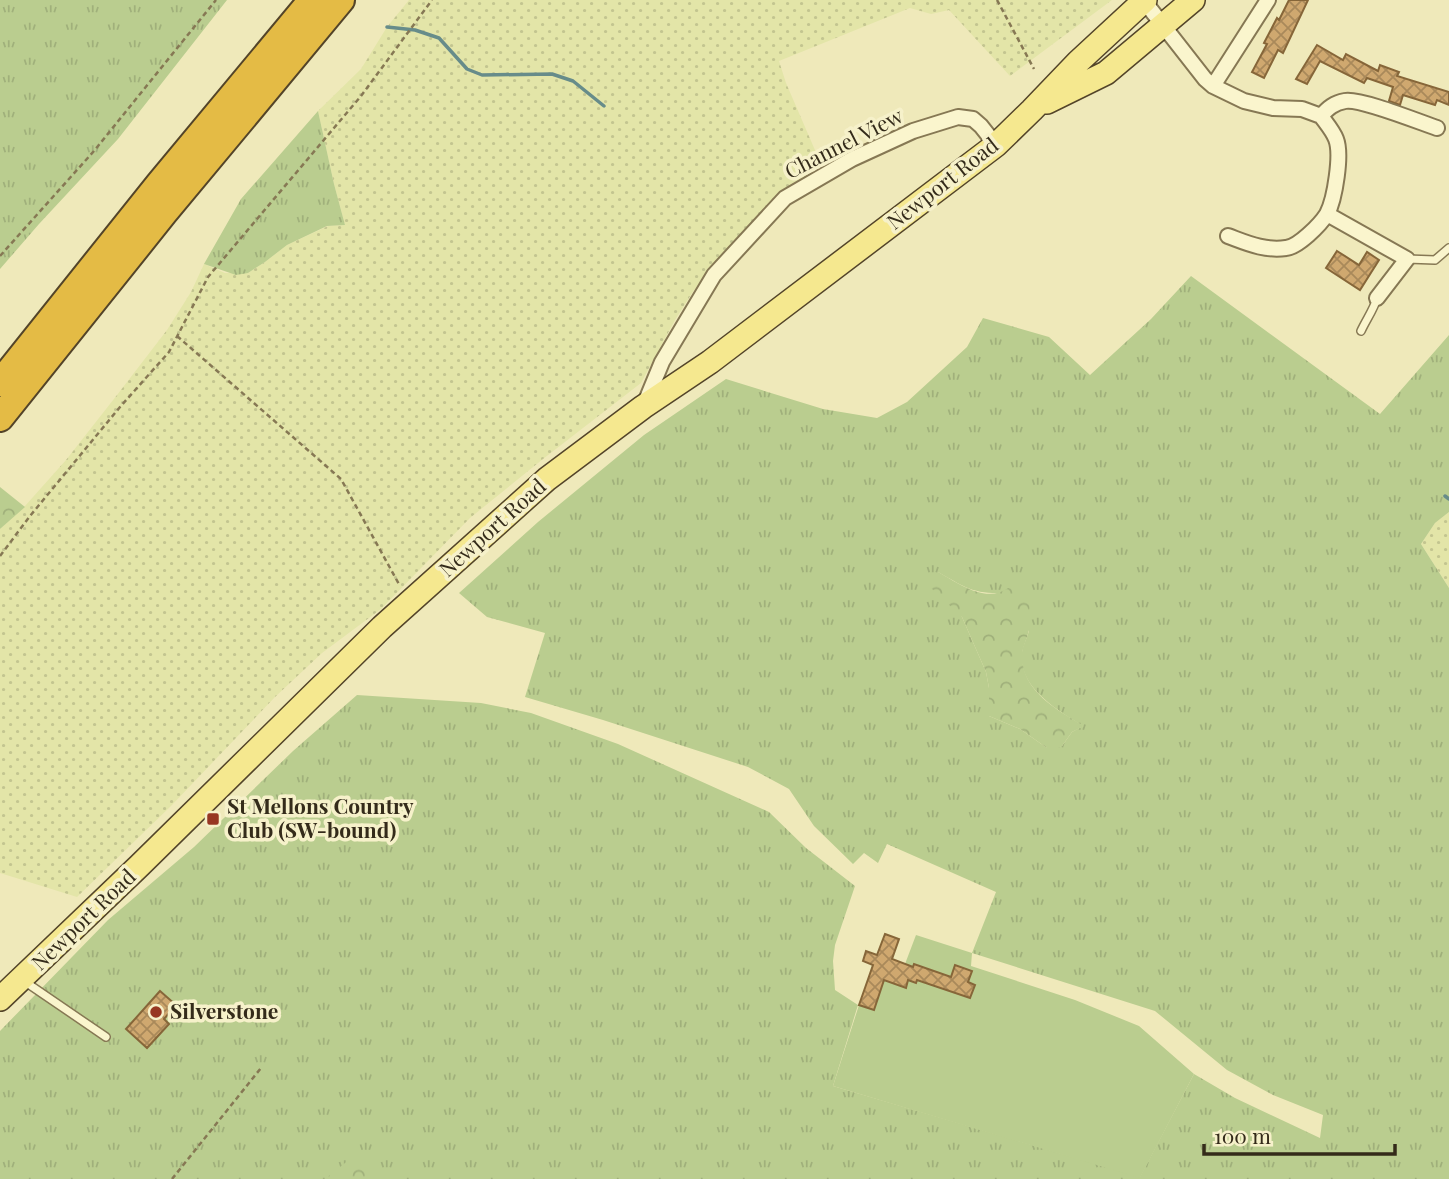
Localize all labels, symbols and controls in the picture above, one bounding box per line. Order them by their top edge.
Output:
street label: Channel View [779,100,908,184]
street label: Newport Road [880,130,1003,235]
street label: Newport Road [432,471,551,582]
place label: St Mellons Country Club (SW-bound) [227,791,414,843]
marker: St Mellons Country Club (SW-bound) [205,811,221,827]
street label: Newport Road [25,862,141,975]
place label: Silverstone [170,996,278,1024]
marker: Silverstone [148,1004,164,1020]
scale bar [1204,1112,1395,1156]
text: 100 m [1214,1121,1271,1149]

